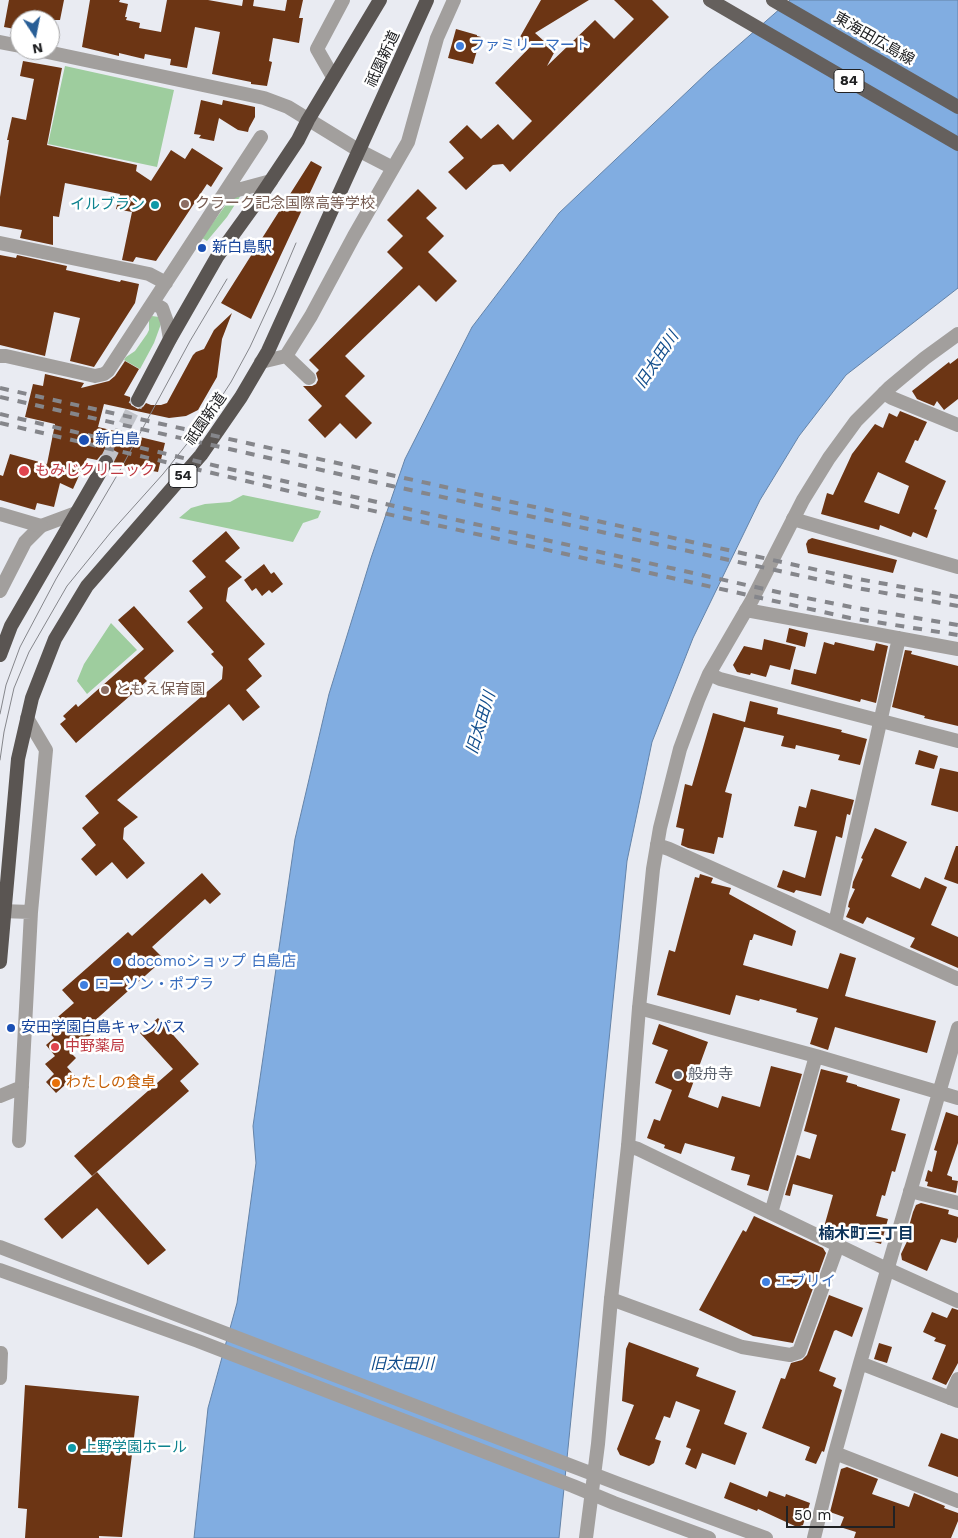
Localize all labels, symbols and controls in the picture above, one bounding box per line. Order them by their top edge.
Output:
street label: 東海田広島線 [831,9,917,69]
north arrow [10,10,60,60]
street label: 祇園新道 [362,28,404,90]
place label: ファミリーマート [470,37,590,55]
text: N [31,40,44,58]
marker: ファミリーマート [454,40,466,52]
road number: 84 [834,70,864,92]
place label: クラーク記念国際高等学校 [195,195,375,213]
place label: イルブラン [70,196,145,214]
marker: クラーク記念国際高等学校 [179,198,191,210]
marker: イルブラン [149,199,161,211]
place label: 新白島駅 [212,239,272,257]
marker: 新白島駅 [196,242,208,254]
water label: 旧太田川 [631,328,683,392]
street label: 祇園新道 [181,389,231,449]
place label: 新白島 [95,431,140,449]
marker: 新白島 [77,433,91,447]
place label: もみじクリニック [35,462,155,480]
marker: もみじクリニック [17,464,31,478]
road number: 54 [169,464,197,488]
place label: ともえ保育園 [115,681,205,699]
marker: ともえ保育園 [99,684,111,696]
water label: 旧太田川 [462,690,500,756]
place label: docomoショップ 白島店 [127,953,296,971]
marker: docomoショップ 白島店 [111,956,123,968]
place label: ローソン・ポプラ [94,976,214,994]
marker: ローソン・ポプラ [78,979,90,991]
place label: 安田学園白島キャンパス [21,1019,186,1037]
marker: 安田学園白島キャンパス [5,1022,17,1034]
place label: 中野薬局 [65,1038,125,1056]
marker: 中野薬局 [49,1041,61,1053]
place label: 般舟寺 [688,1066,733,1084]
marker: 般舟寺 [672,1069,684,1081]
place label: わたしの食卓 [66,1074,156,1092]
marker: わたしの食卓 [50,1077,62,1089]
district label: 楠木町三丁目 [818,1224,914,1244]
place label: エブリイ [776,1273,836,1291]
marker: エブリイ [760,1276,772,1288]
water label: 旧太田川 [370,1354,434,1374]
place label: 上野学園ホール [82,1439,187,1457]
marker: 上野学園ホール [66,1442,78,1454]
scale bar [788,1496,897,1528]
text: 50 m [794,1506,831,1524]

